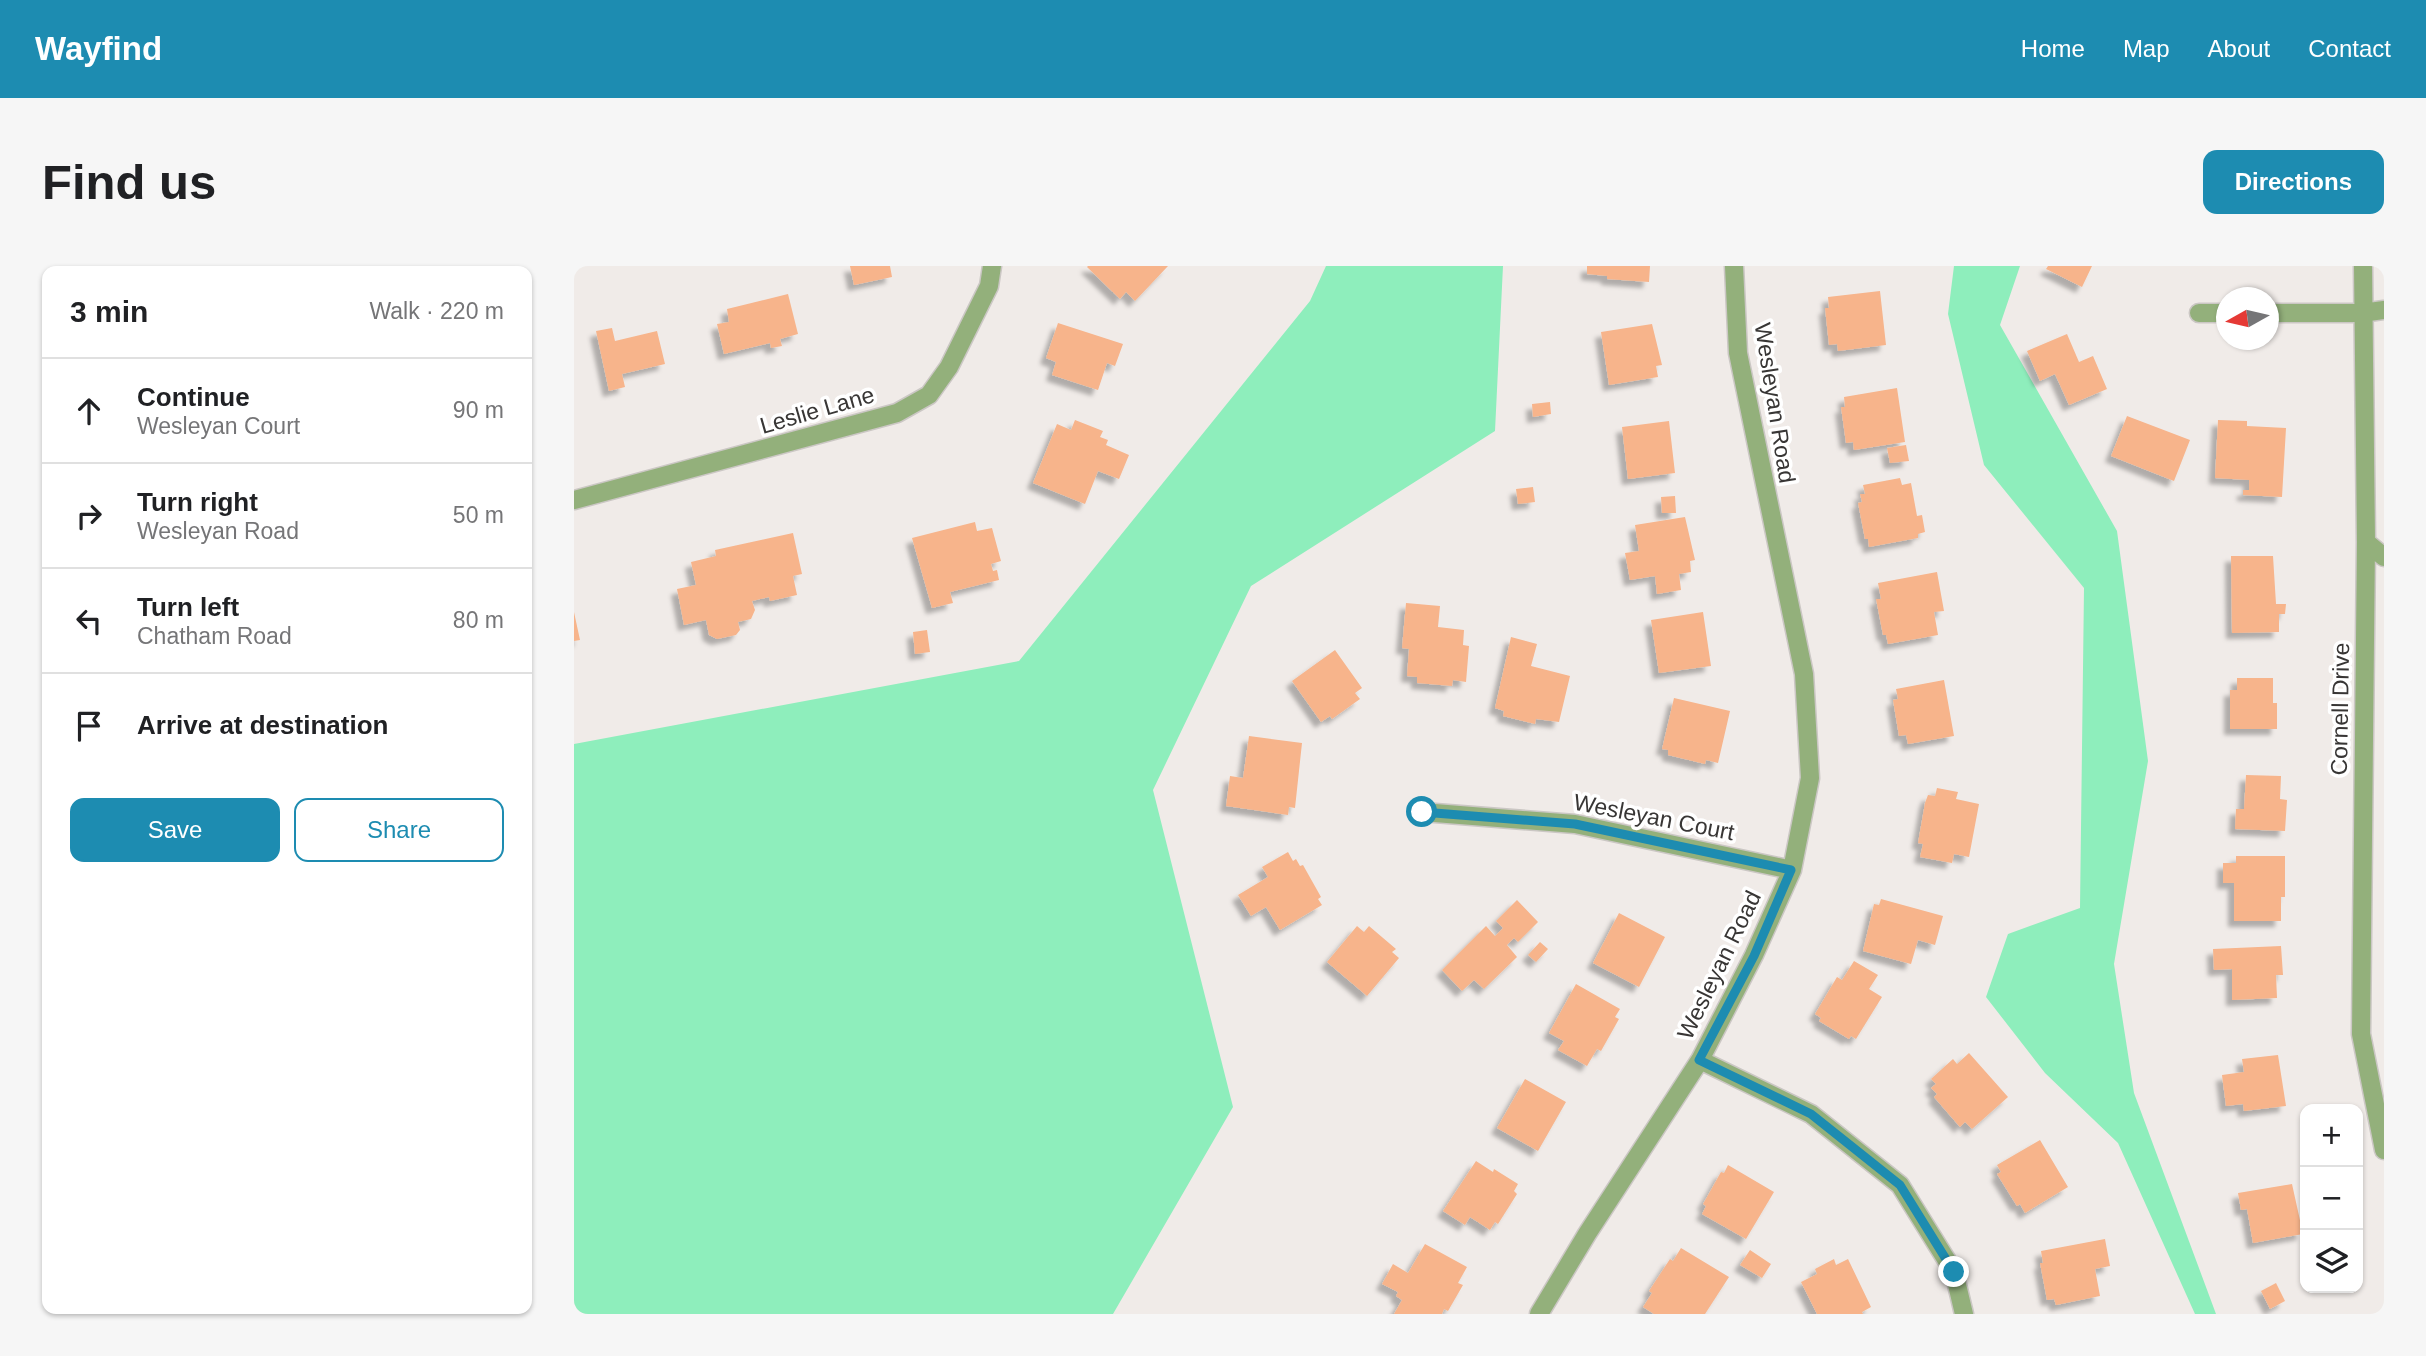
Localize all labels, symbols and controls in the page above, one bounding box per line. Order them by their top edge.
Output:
text: Wayfind [35,30,162,67]
text: Home [2021,35,2085,62]
text: Map [2123,35,2170,62]
text: About [2208,35,2270,62]
text: Contact [2308,35,2391,62]
button: Directions [2203,150,2384,214]
text: Find us [42,155,216,209]
north arrow [2216,287,2279,350]
text: 3 min [70,295,148,328]
text: Walk · 220 m [369,298,504,324]
street label: Wesleyan Road [1749,321,1801,485]
street label: Leslie Lane [757,381,877,439]
text: Continue [137,382,250,412]
icon: ahead [70,392,108,430]
text: 90 m [453,397,504,423]
text: Wesleyan Court [137,413,300,439]
text: Turn right [137,487,258,517]
icon: right [70,497,108,535]
text: 50 m [453,502,504,528]
text: Wesleyan Road [137,518,299,544]
text: Turn left [137,592,239,622]
icon: left [70,602,108,640]
text: 80 m [453,607,504,633]
text: Chatham Road [137,623,292,649]
street label: Cornell Drive [2326,642,2354,776]
icon: arrive [70,707,108,745]
text: Arrive at destination [137,710,388,740]
street label: Wesleyan Court [1571,789,1737,845]
route start [1406,796,1437,827]
button: Save [70,798,280,862]
button: Share [294,798,504,862]
street label: Wesleyan Road [1672,887,1766,1043]
map controls [2300,1104,2363,1293]
button: + [2300,1104,2363,1167]
button: − [2300,1167,2363,1230]
button: layers [2300,1230,2363,1293]
route end [1938,1256,1969,1287]

